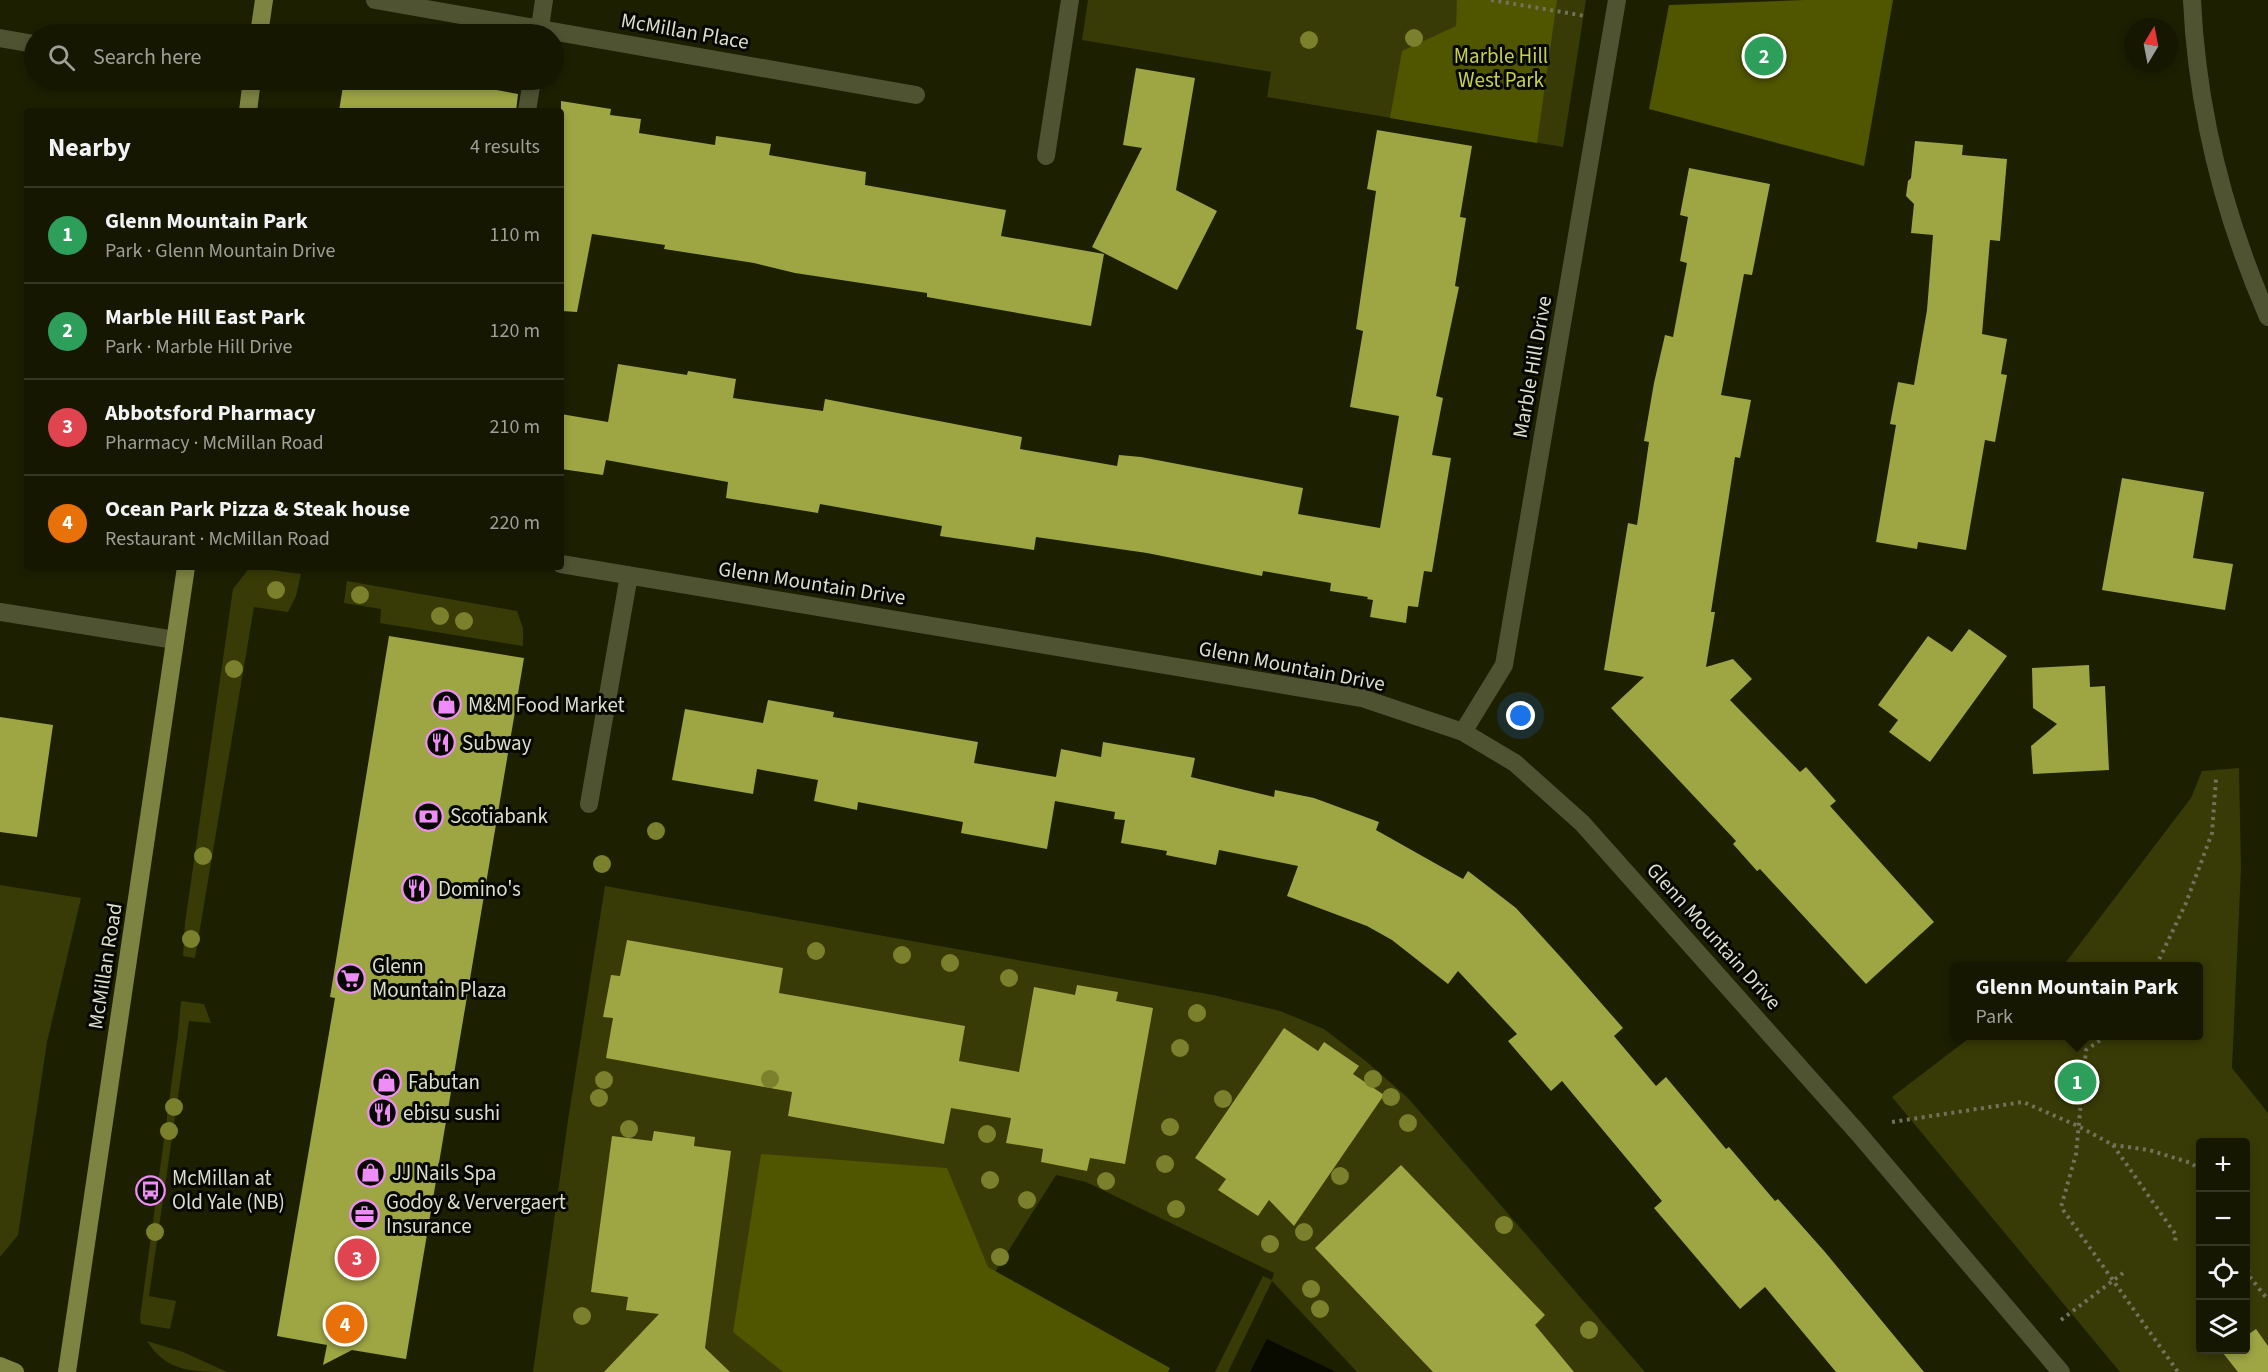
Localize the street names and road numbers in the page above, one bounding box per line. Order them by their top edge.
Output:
street label: McMillan Place [619,5,751,57]
street label: Marble Hill Drive [1505,293,1559,441]
street label: Glenn Mountain Drive [716,553,908,613]
street label: Glenn Mountain Drive [1196,633,1388,699]
street label: Glenn Mountain Drive [1640,856,1788,1016]
street label: McMillan Road [80,901,130,1031]

